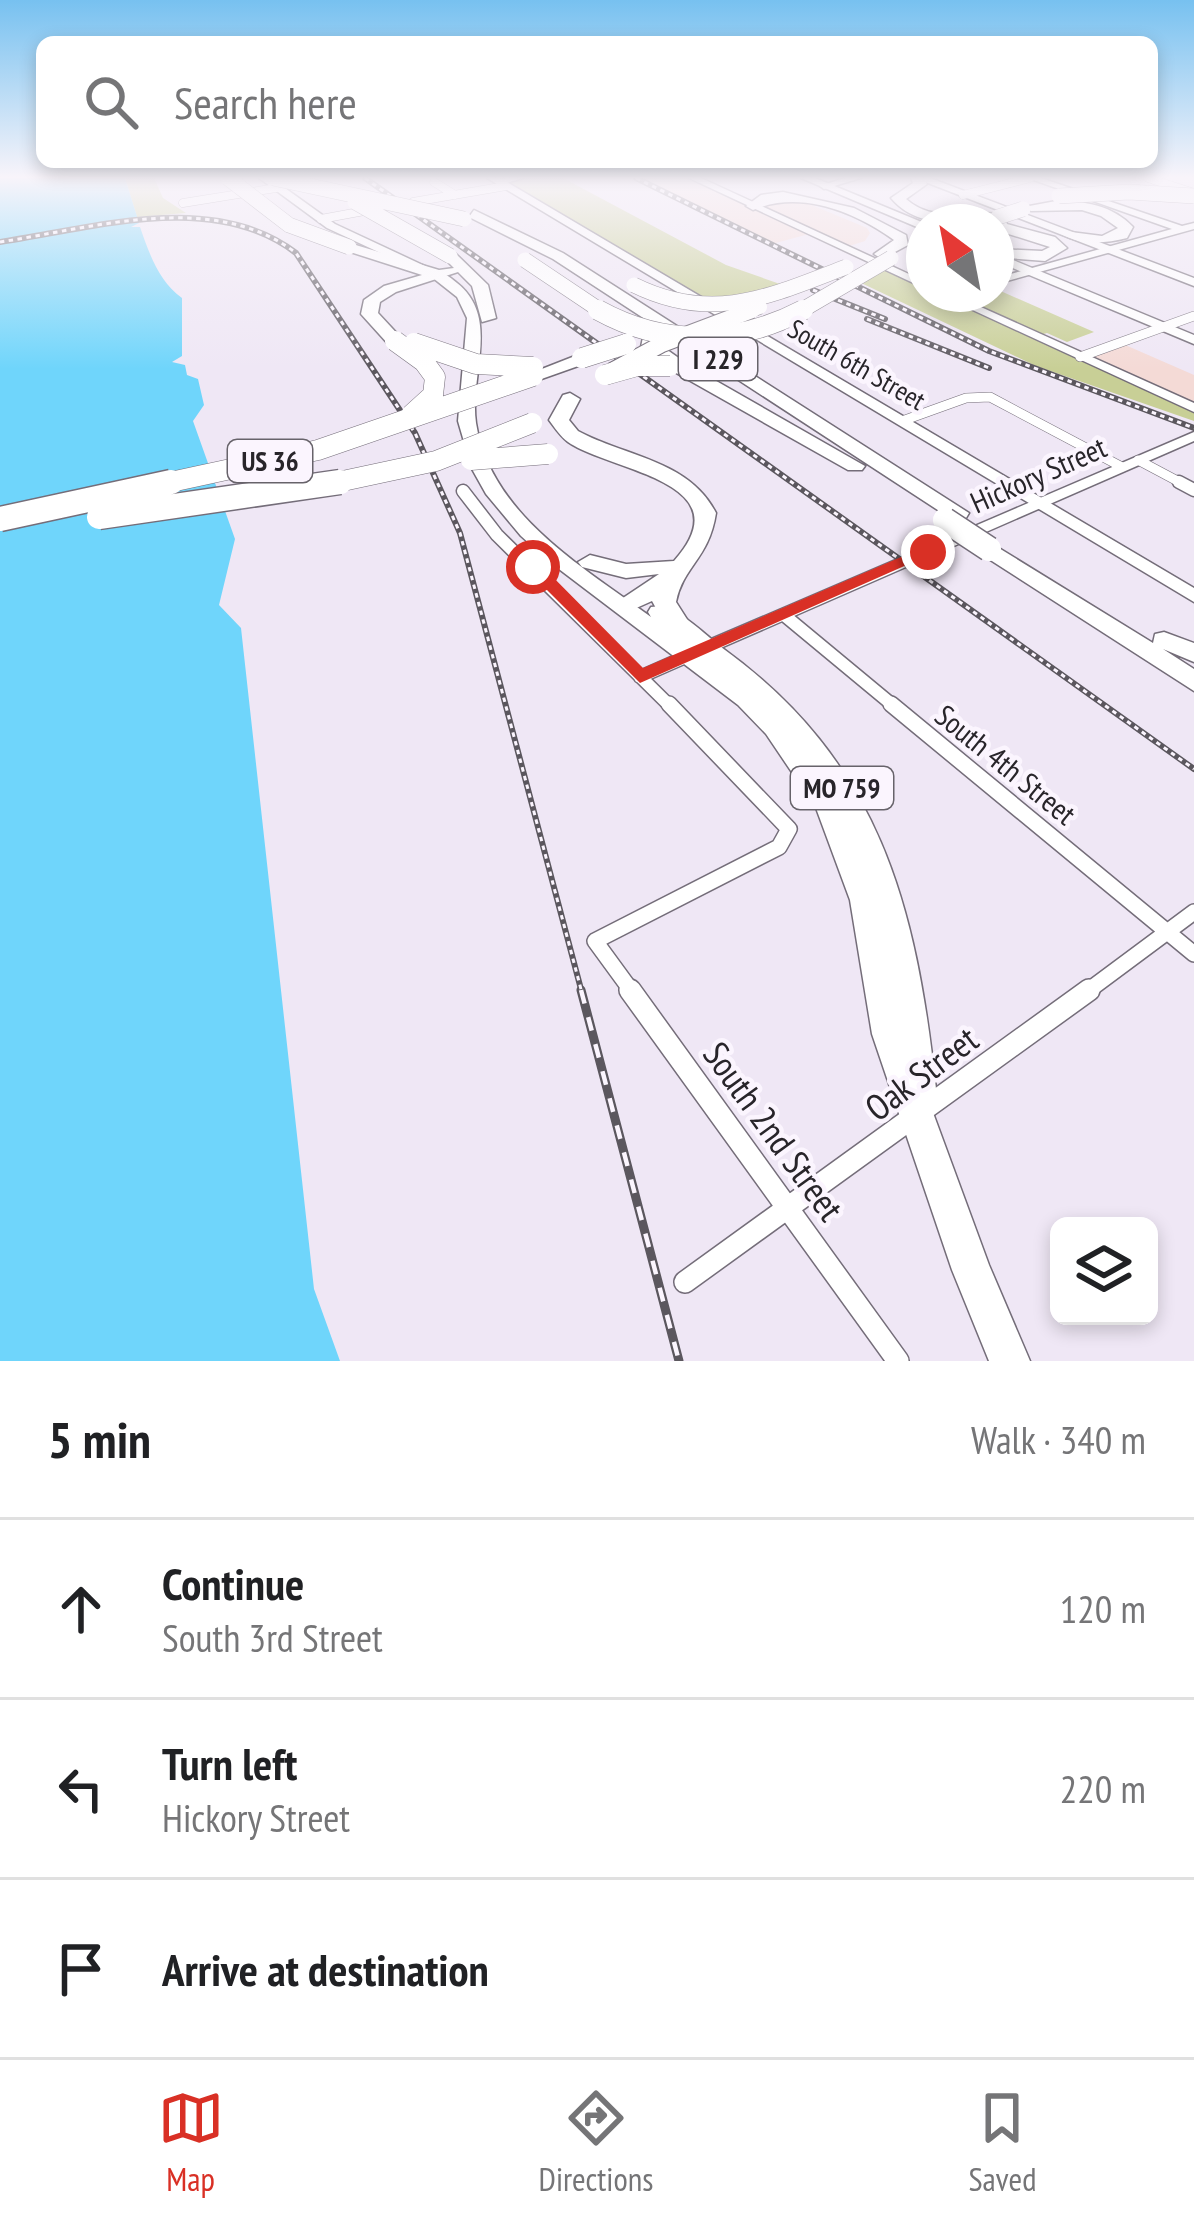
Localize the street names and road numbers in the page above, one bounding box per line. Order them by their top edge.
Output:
street label: South 6th Street [782,311,932,417]
road number: I 229 [679,338,757,380]
street label: Hickory Street [964,426,1113,521]
road number: US 36 [228,440,312,482]
street label: South 4th Street [928,695,1085,833]
road number: MO 759 [791,767,893,809]
street label: Oak Street [855,1015,987,1131]
street label: South 2nd Street [693,1032,855,1230]

